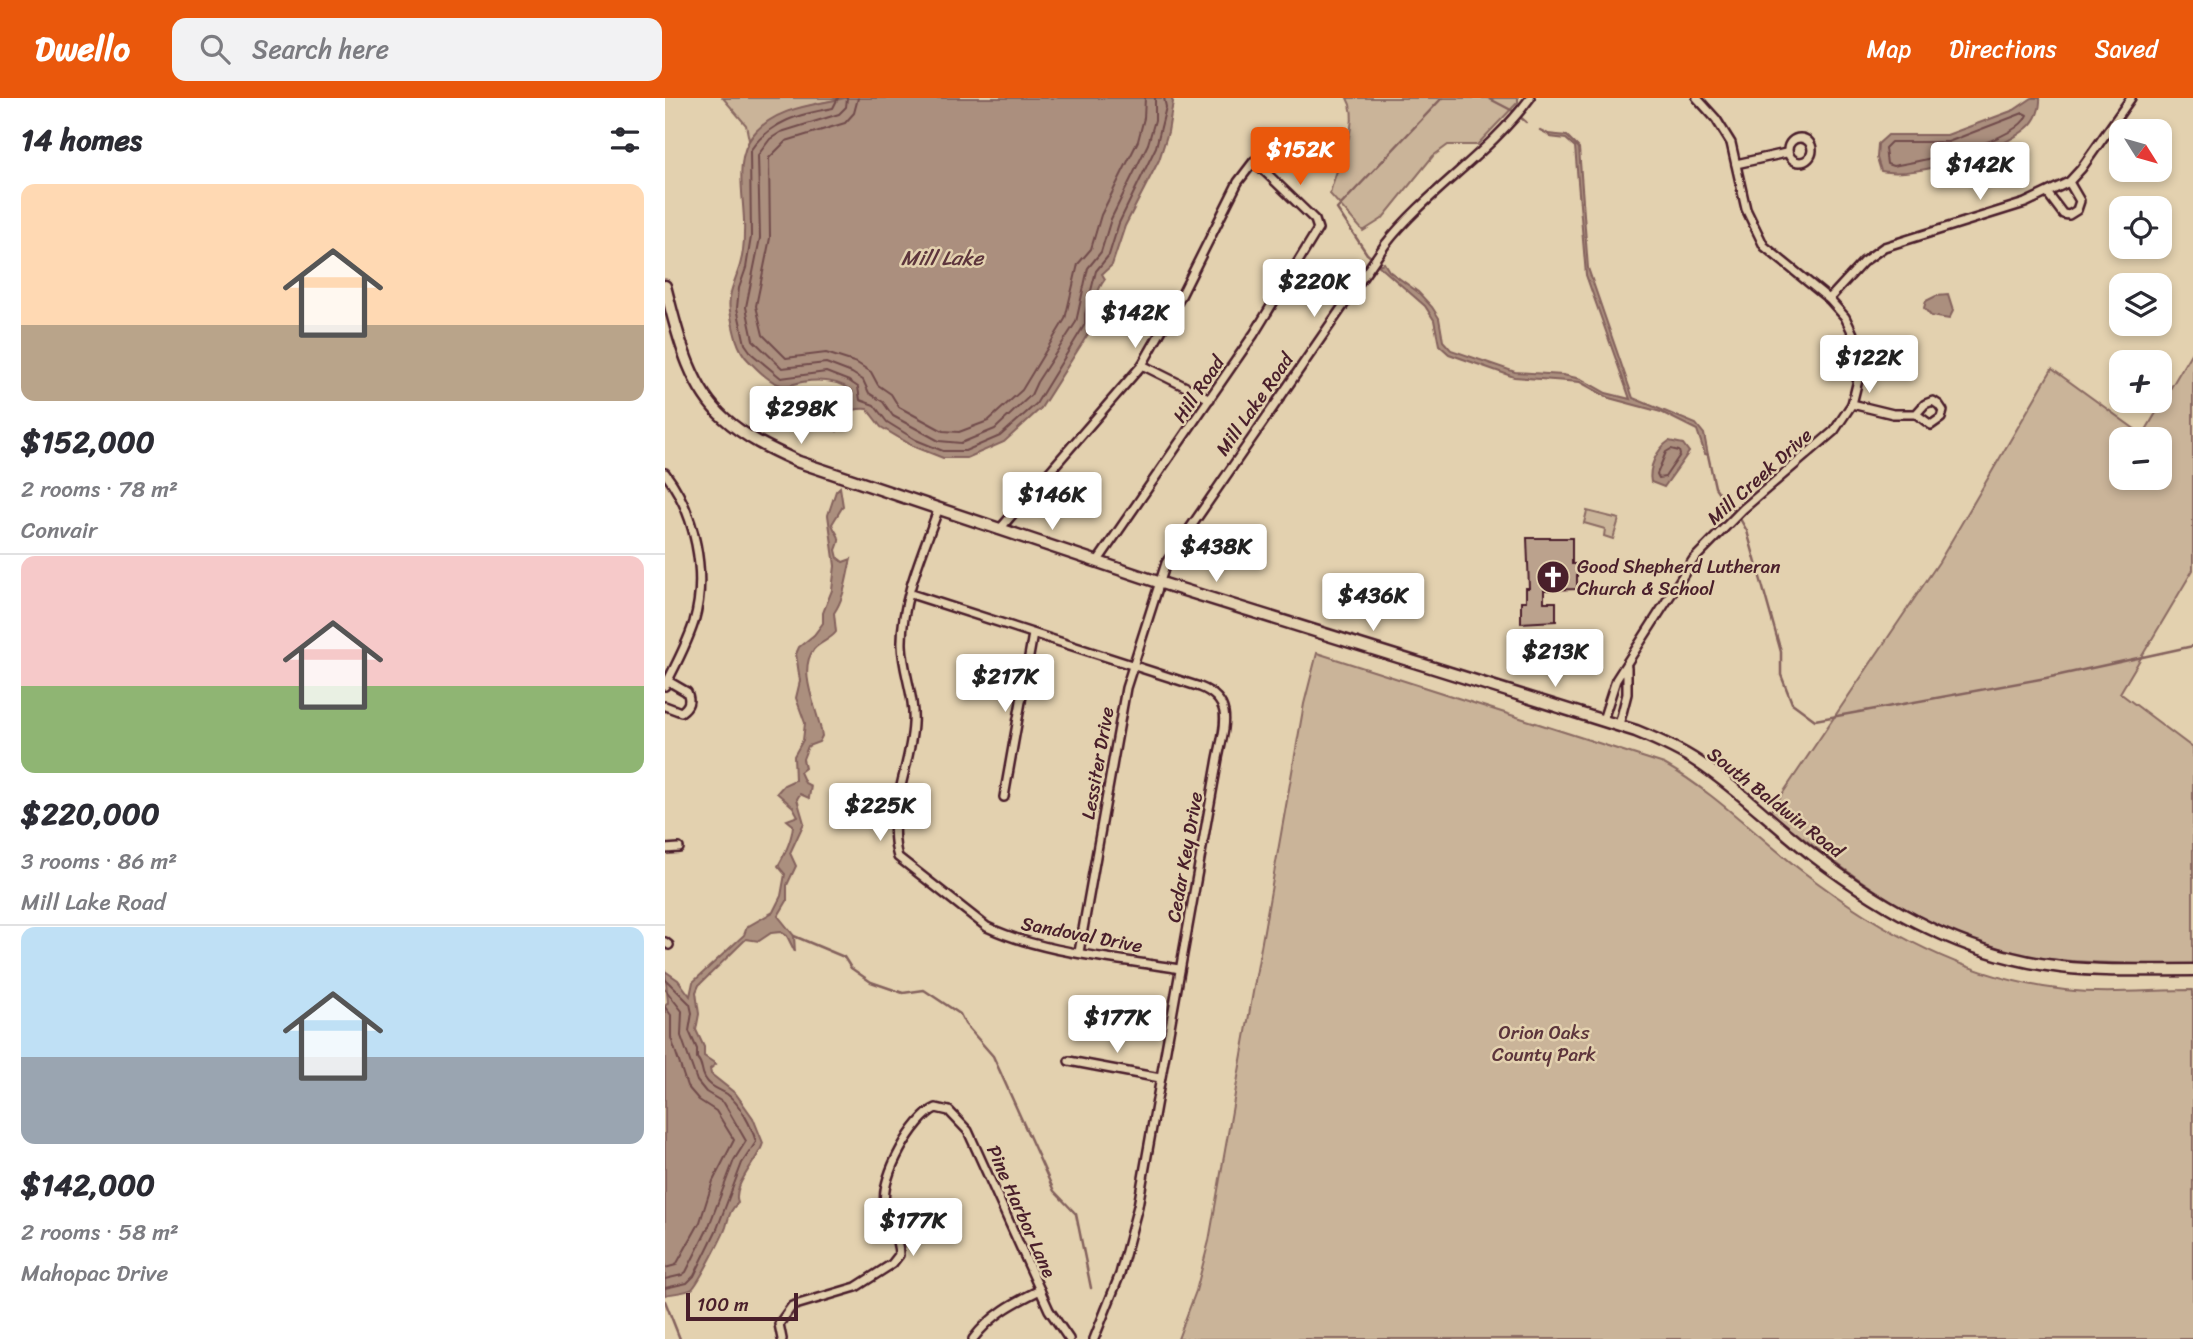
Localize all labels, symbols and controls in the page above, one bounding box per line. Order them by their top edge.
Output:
search box [172,18,662,81]
text: Dwello [35,20,130,78]
text: Search here [252,26,389,72]
text: Map [1867,28,1911,70]
text: Directions [1949,28,2057,70]
text: Saved [2095,28,2158,70]
icon: search [196,30,234,68]
text: 14 homes [21,113,142,167]
north arrow [2109,119,2172,182]
map controls [2109,119,2172,490]
icon: filters [606,121,644,159]
pin: $152K [1251,127,1349,187]
text: $152K [1267,129,1333,170]
pin: $142K [1931,142,2029,202]
text: $142K [1947,144,2013,185]
button: locate [2109,196,2172,259]
icon: home [270,230,396,356]
water label: Mill Lake [901,239,985,277]
pin: $220K [1265,260,1363,319]
text: $220K [1279,261,1349,302]
button: layers [2109,273,2172,336]
pin: $142K [1086,290,1184,350]
text: $142K [1102,292,1168,333]
pin: $122K [1820,336,1918,395]
text: $122K [1836,337,1902,378]
street label: Mill Lake Road [1207,344,1303,463]
street label: Hill Road [1164,347,1234,430]
button: + [2109,350,2172,413]
pin: $298K [752,386,850,446]
text: $298K [766,388,836,429]
text: $152,000 [21,415,155,469]
street label: Mill Creek Drive [1699,419,1820,533]
button: − [2109,427,2172,490]
text: 2 rooms · 78 m² [21,469,178,510]
pin: $146K [1003,472,1101,532]
text: $146K [1019,474,1085,515]
text: Convair [21,510,97,551]
pin: $438K [1167,524,1265,584]
text: $438K [1181,526,1251,567]
place label: Good Shepherd Lutheran Church & School [1577,550,1781,605]
church icon: Good Shepherd Lutheran Church & School [1534,558,1572,596]
pin: $436K [1324,574,1422,633]
text: $436K [1338,575,1408,616]
icon: home [270,602,396,728]
pin: $213K [1506,630,1604,689]
text: $213K [1522,631,1588,672]
pin: $217K [956,654,1054,714]
text: $217K [972,656,1038,697]
street label: Lessiter Drive [1071,704,1124,822]
street label: South Baldwin Road [1700,738,1853,868]
pin: $225K [831,784,929,843]
text: $225K [845,785,915,826]
text: $220,000 [21,787,160,841]
street label: Cedar Key Drive [1157,789,1212,925]
text: 3 rooms · 86 m² [21,841,177,882]
text: Mill Lake Road [21,882,166,923]
street label: Sandoval Drive [1018,907,1146,962]
icon: home [270,973,396,1099]
pin: $177K [1068,996,1166,1055]
text: $177K [1084,997,1150,1038]
park label: Orion Oaks County Park [1492,1016,1596,1071]
street label: Pine Harbor Lane [977,1139,1066,1283]
text: $142,000 [21,1158,155,1212]
pin: $177K [864,1198,962,1258]
text: $177K [880,1200,946,1241]
text: 2 rooms · 58 m² [21,1212,179,1253]
text: Mahopac Drive [21,1253,168,1294]
text: 100 m [697,1288,749,1321]
scale bar [686,1290,798,1322]

